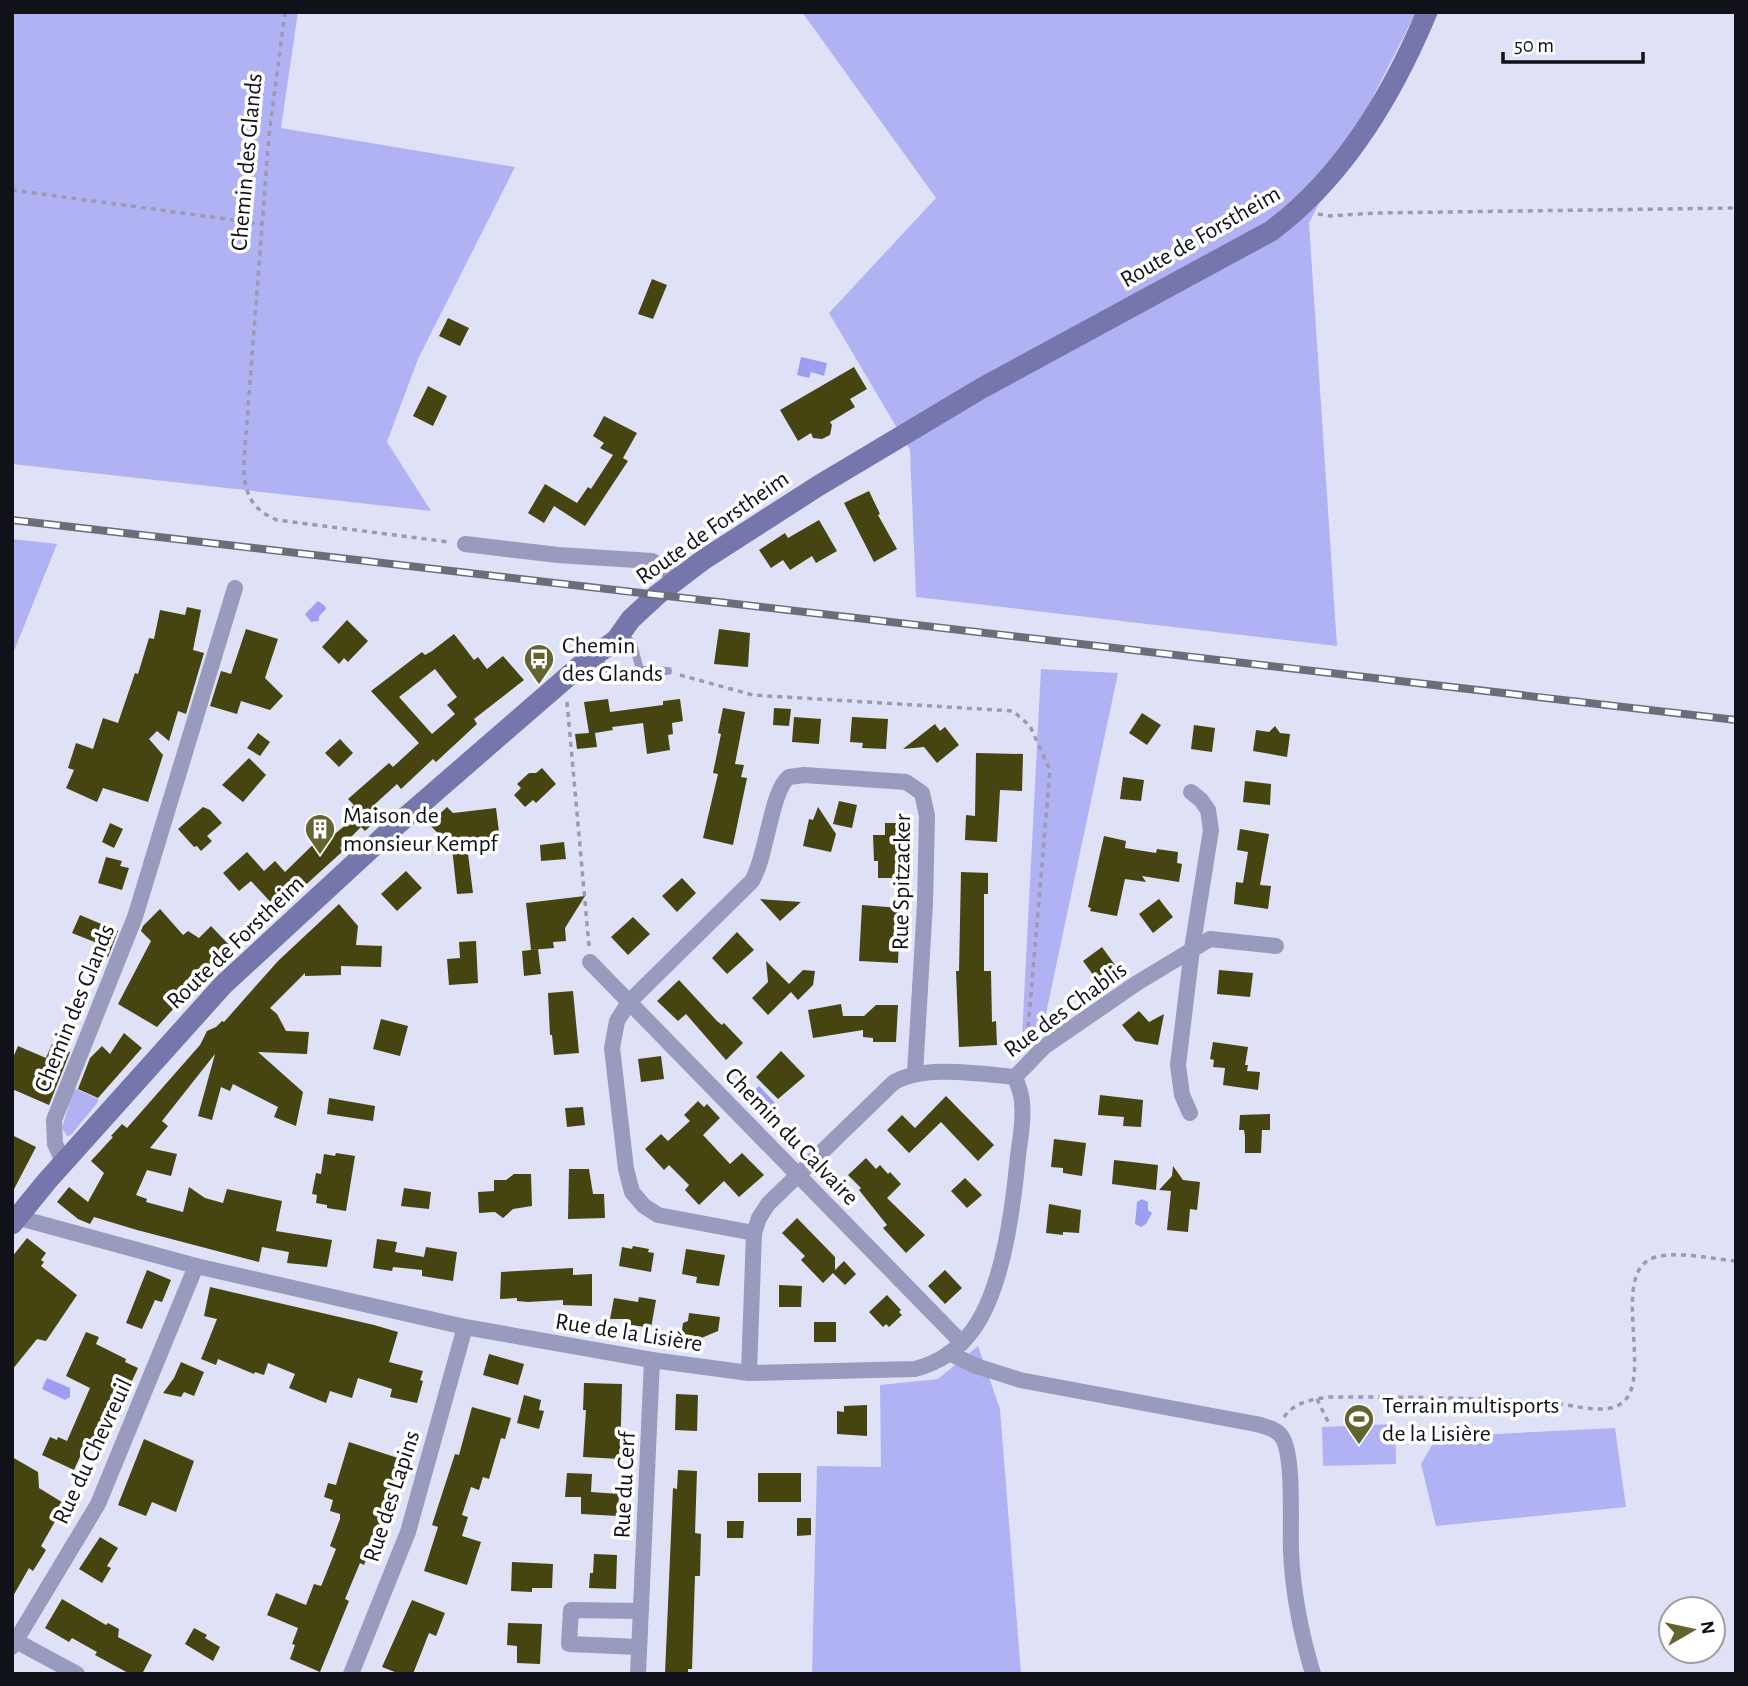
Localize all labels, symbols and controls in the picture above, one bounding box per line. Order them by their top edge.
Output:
scale bar [1503,21,1643,65]
text: 50 m [1514,35,1554,56]
street label: Chemin des Glands [227,72,267,252]
street label: Route de Forstheim [1116,181,1285,292]
street label: Route de Forstheim [632,466,793,589]
place label: Chemin des Glands [562,634,663,686]
bus stop icon: Chemin des Glands [522,642,556,686]
place label: Maison de monsieur Kempf [343,804,499,856]
building icon: Maison de monsieur Kempf [303,812,337,856]
street label: Rue Spitzacker [889,813,915,951]
street label: Route de Forstheim [163,871,309,1014]
street label: Chemin des Glands [30,921,119,1096]
street label: Rue des Chablis [1000,957,1131,1062]
street label: Chemin du Calvaire [720,1063,863,1210]
street label: Rue de la Lisière [553,1309,704,1356]
street label: Rue du Chevreuil [49,1375,137,1528]
place label: Terrain multisports de la Lisière [1382,1394,1560,1446]
sports icon: Terrain multisports de la Lisière [1342,1402,1376,1446]
street label: Rue des Lapins [359,1428,424,1565]
street label: Rue du Cerf [610,1429,640,1539]
north arrow [1657,1595,1727,1665]
text: N [1697,1620,1718,1636]

